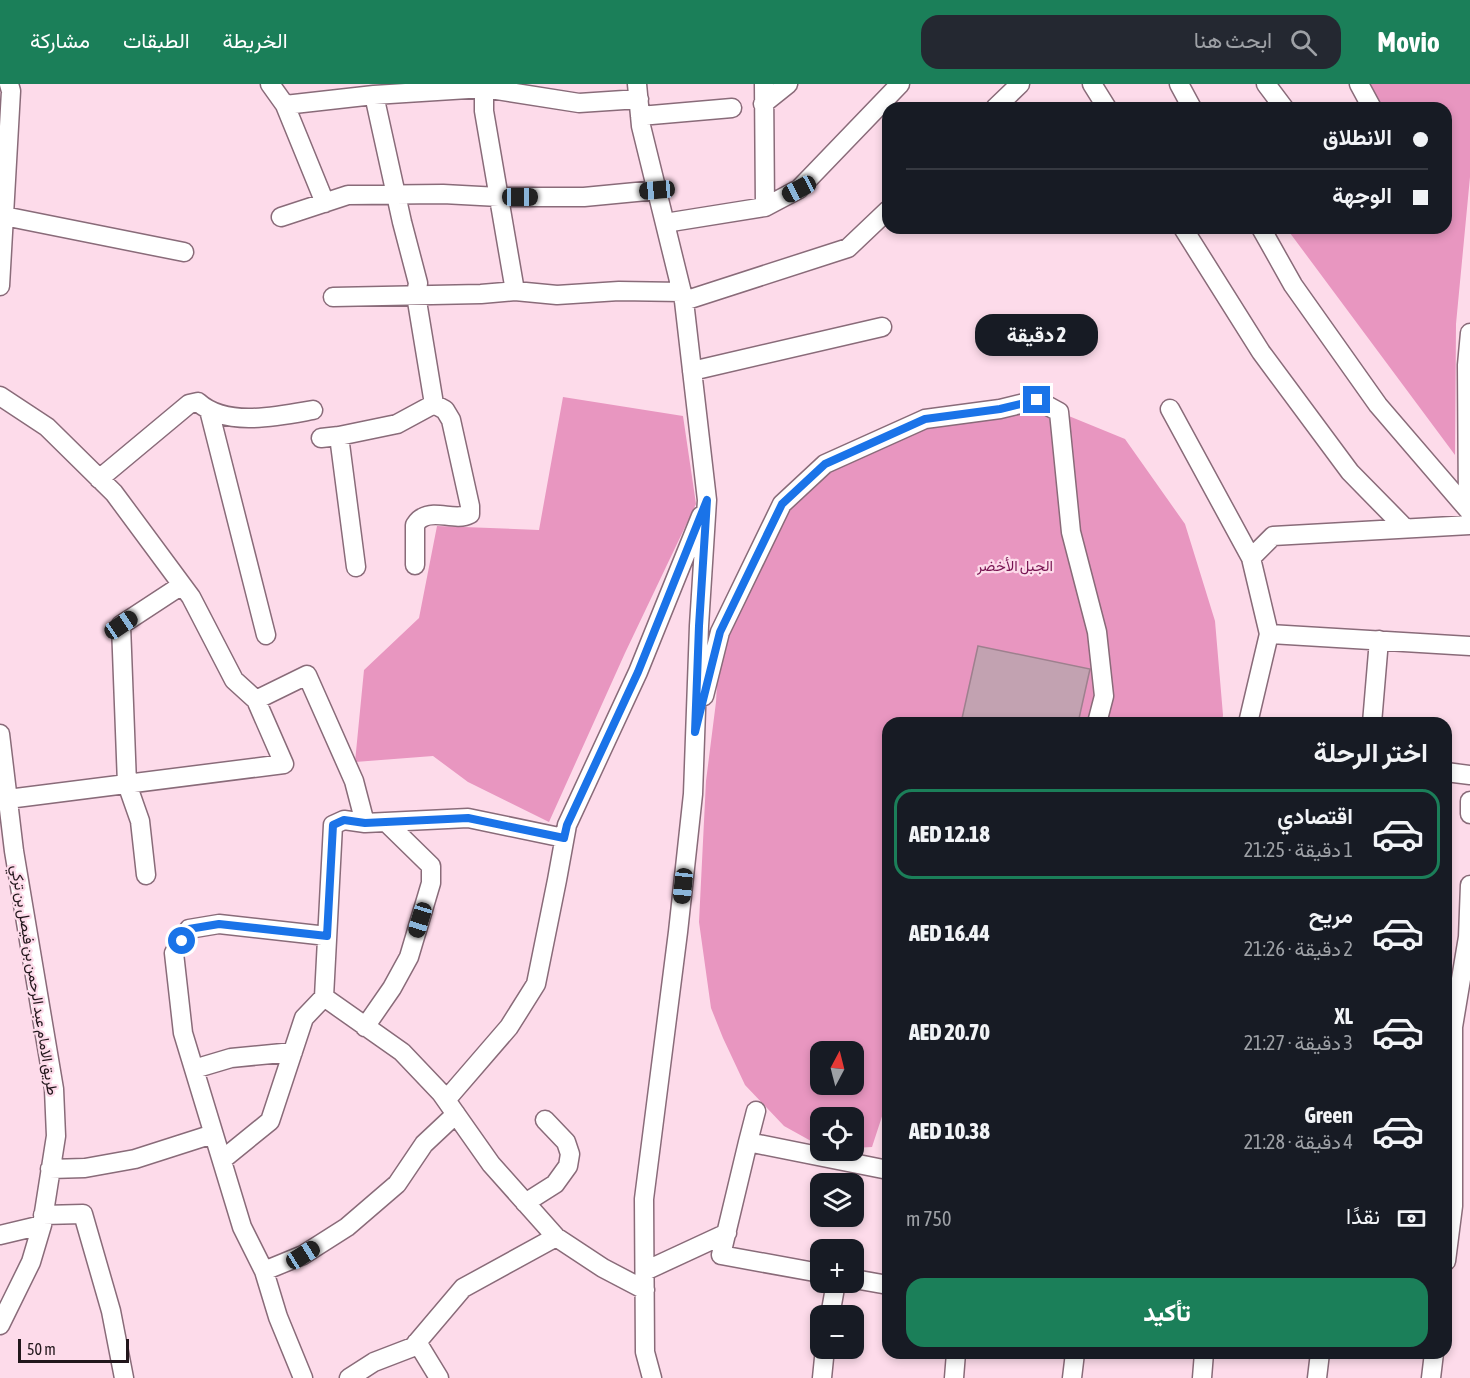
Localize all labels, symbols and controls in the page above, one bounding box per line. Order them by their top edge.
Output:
search box [921,15,1341,69]
icon: search [1287,26,1320,59]
text: Movio [1377,26,1440,58]
text: ابحث هنا [1194,27,1272,53]
text: مشاركة [30,28,90,52]
text: الطبقات [123,28,190,52]
text: الخريطة [223,28,288,52]
text: الانطلاق [1323,124,1392,150]
car [779,173,819,205]
car [638,179,676,201]
text: الوجهة [1332,182,1392,208]
car [502,188,538,206]
callout: 2 دقيقة [976,313,1098,355]
text: 2 دقيقة [1007,323,1066,346]
route end [1023,386,1050,413]
park label: الجبل الأخضر [976,557,1053,575]
car [101,607,141,643]
text: اختر الرحلة [1314,737,1428,768]
text: اقتصادي [1277,803,1353,829]
icon: car [1371,807,1425,861]
text: AED 12.18 [909,821,990,847]
text: 1 دقيقة · 21:25 [1244,838,1353,861]
street label: طريق الامام عبد الرحمن بن فيصل بن تركي [3,864,62,1097]
car [672,867,694,905]
car [406,900,434,940]
text: مريح [1309,902,1353,928]
icon: car [1371,906,1425,960]
text: AED 16.44 [909,920,990,946]
route start [168,927,195,954]
text: 2 دقيقة · 21:26 [1244,937,1353,960]
text: XL [1335,1003,1353,1029]
icon: car [1371,1005,1425,1059]
text: AED 20.70 [909,1019,990,1045]
text: 3 دقيقة · 21:27 [1244,1031,1353,1054]
north arrow [810,1041,864,1095]
map controls [810,1041,864,1359]
text: Green [1304,1102,1353,1128]
icon: car [1371,1104,1425,1158]
button: locate [810,1107,864,1161]
text: AED 10.38 [909,1118,990,1144]
text: 4 دقيقة · 21:28 [1244,1130,1353,1153]
button: layers [810,1173,864,1227]
icon: cash [1395,1202,1428,1235]
text: نقدًا [1346,1203,1380,1229]
text: 750 m [906,1207,951,1230]
car [283,1238,323,1272]
button: + [810,1239,864,1293]
button: تأكيد [906,1278,1428,1347]
button: − [810,1305,864,1359]
scale bar [18,1336,129,1364]
text: 50 m [27,1340,56,1358]

